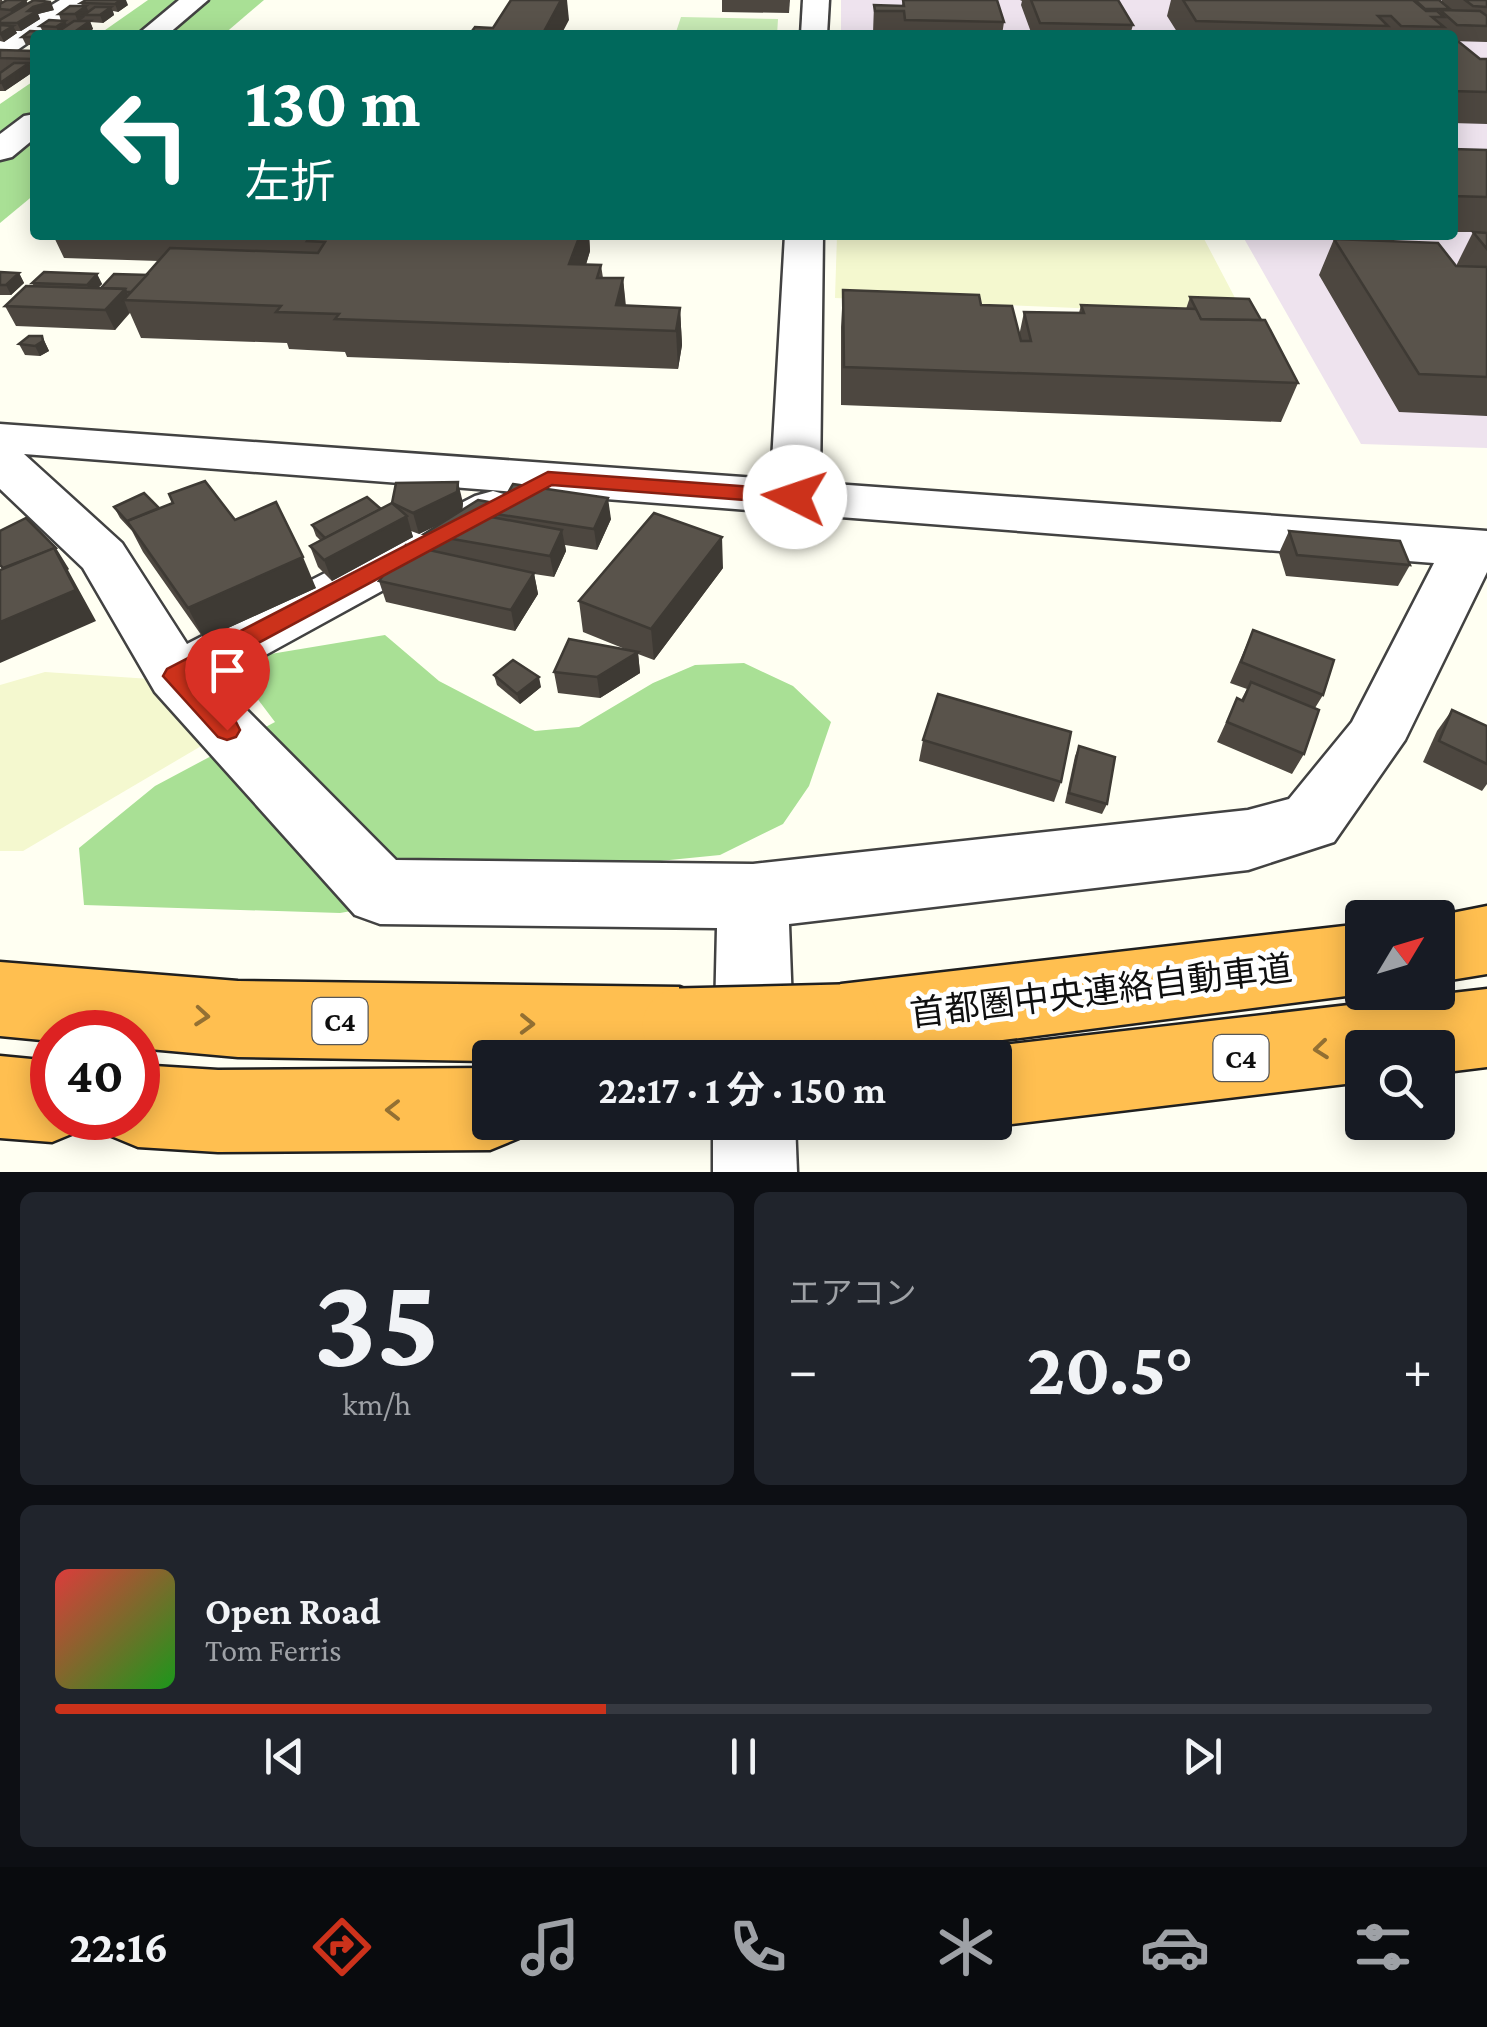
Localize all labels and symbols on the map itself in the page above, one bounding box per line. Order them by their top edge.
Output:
position arrow [743,445,847,549]
pin [185,628,270,731]
north arrow [1345,900,1455,1010]
street label: 首都圏中央連絡自動車道 [908,949,1295,1034]
road number: C4 [312,998,368,1044]
one-way arrow [194,1005,210,1027]
speed limit sign: 40 [30,1010,160,1140]
one-way arrow [520,1013,535,1035]
road number: C4 [1214,1035,1268,1081]
one-way arrow [1312,1038,1328,1059]
one-way arrow [384,1099,400,1121]

